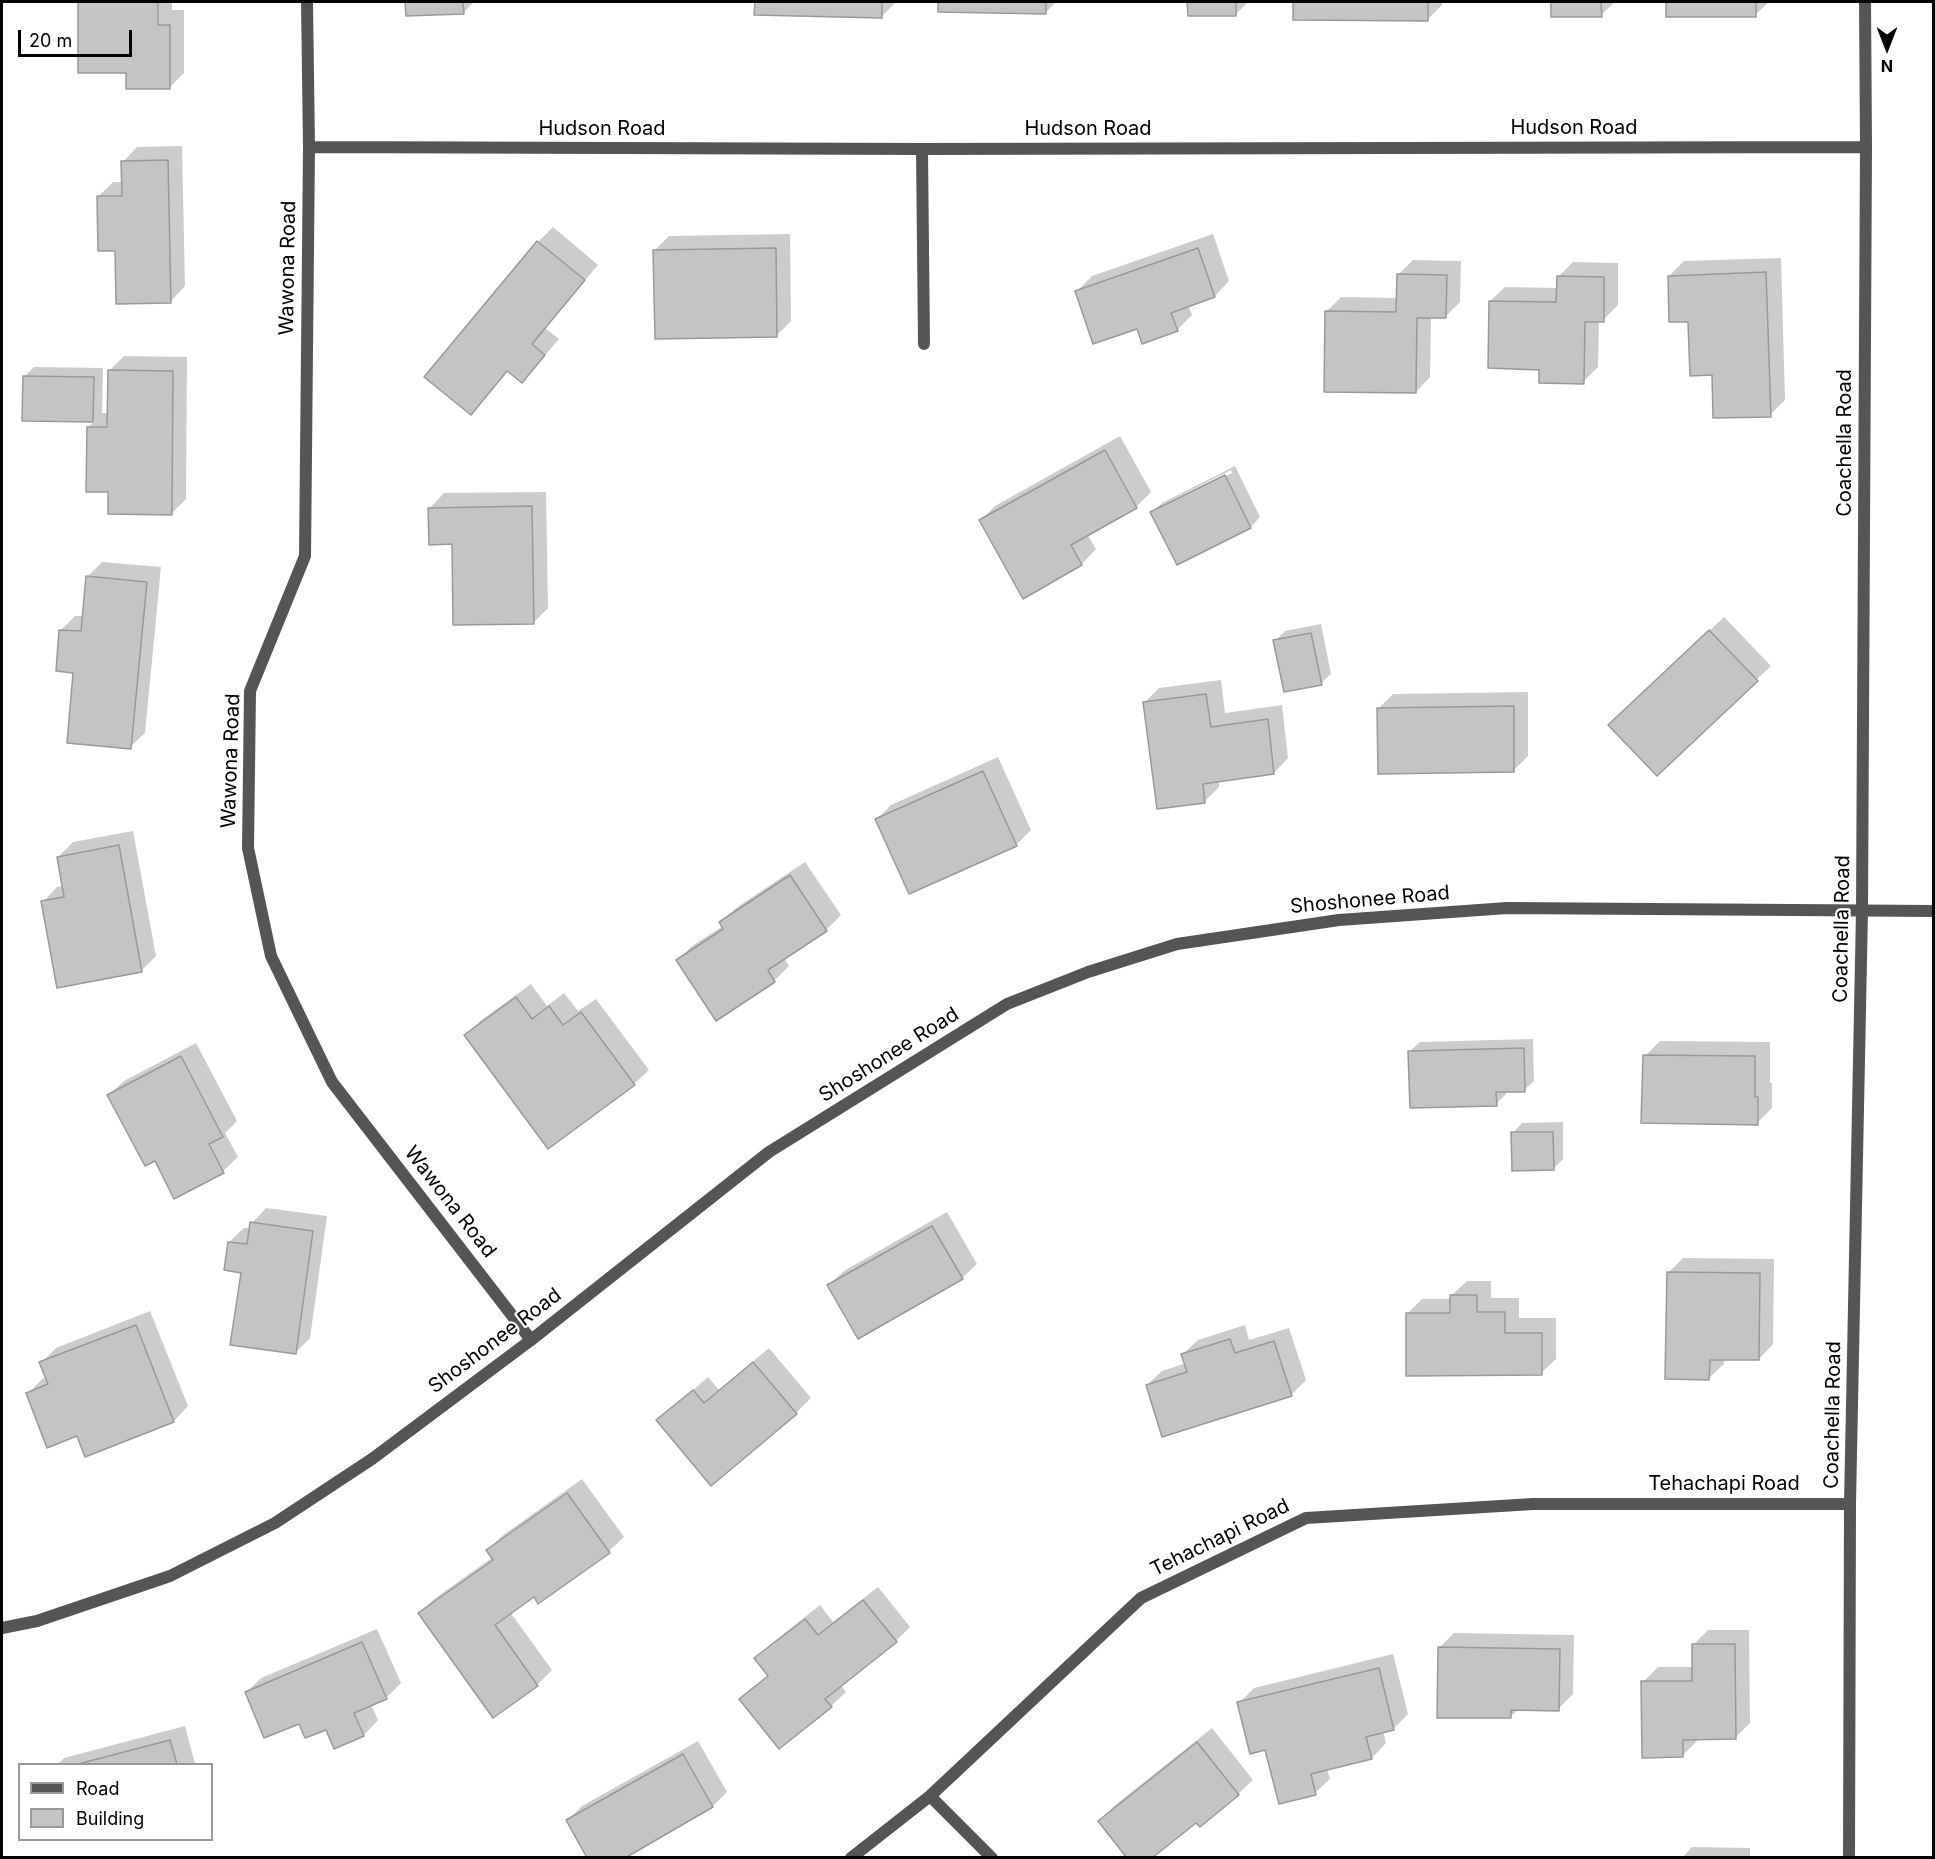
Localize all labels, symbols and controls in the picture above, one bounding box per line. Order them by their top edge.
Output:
scale bar [21,18,135,56]
north arrow [1857,18,1917,78]
text: 20 m [29,30,72,51]
text: N [1881,56,1893,76]
street label: Hudson Road [1510,116,1638,140]
street label: Hudson Road [538,117,666,141]
street label: Hudson Road [1024,117,1152,141]
street label: Wawona Road [275,200,301,336]
street label: Coachella Road [1833,369,1857,517]
street label: Wawona Road [217,693,245,829]
street label: Coachella Road [1829,855,1855,1003]
street label: Shoshonee Road [1289,881,1451,919]
street label: Shoshonee Road [815,1002,963,1108]
street label: Wawona Road [399,1141,501,1263]
street label: Shoshonee Road [424,1283,566,1399]
street label: Coachella Road [1820,1341,1846,1489]
street label: Tehachapi Road [1648,1472,1800,1496]
street label: Tehachapi Road [1147,1494,1293,1582]
legend [18,1763,213,1841]
text: Road [76,1778,119,1799]
text: Building [76,1808,144,1829]

